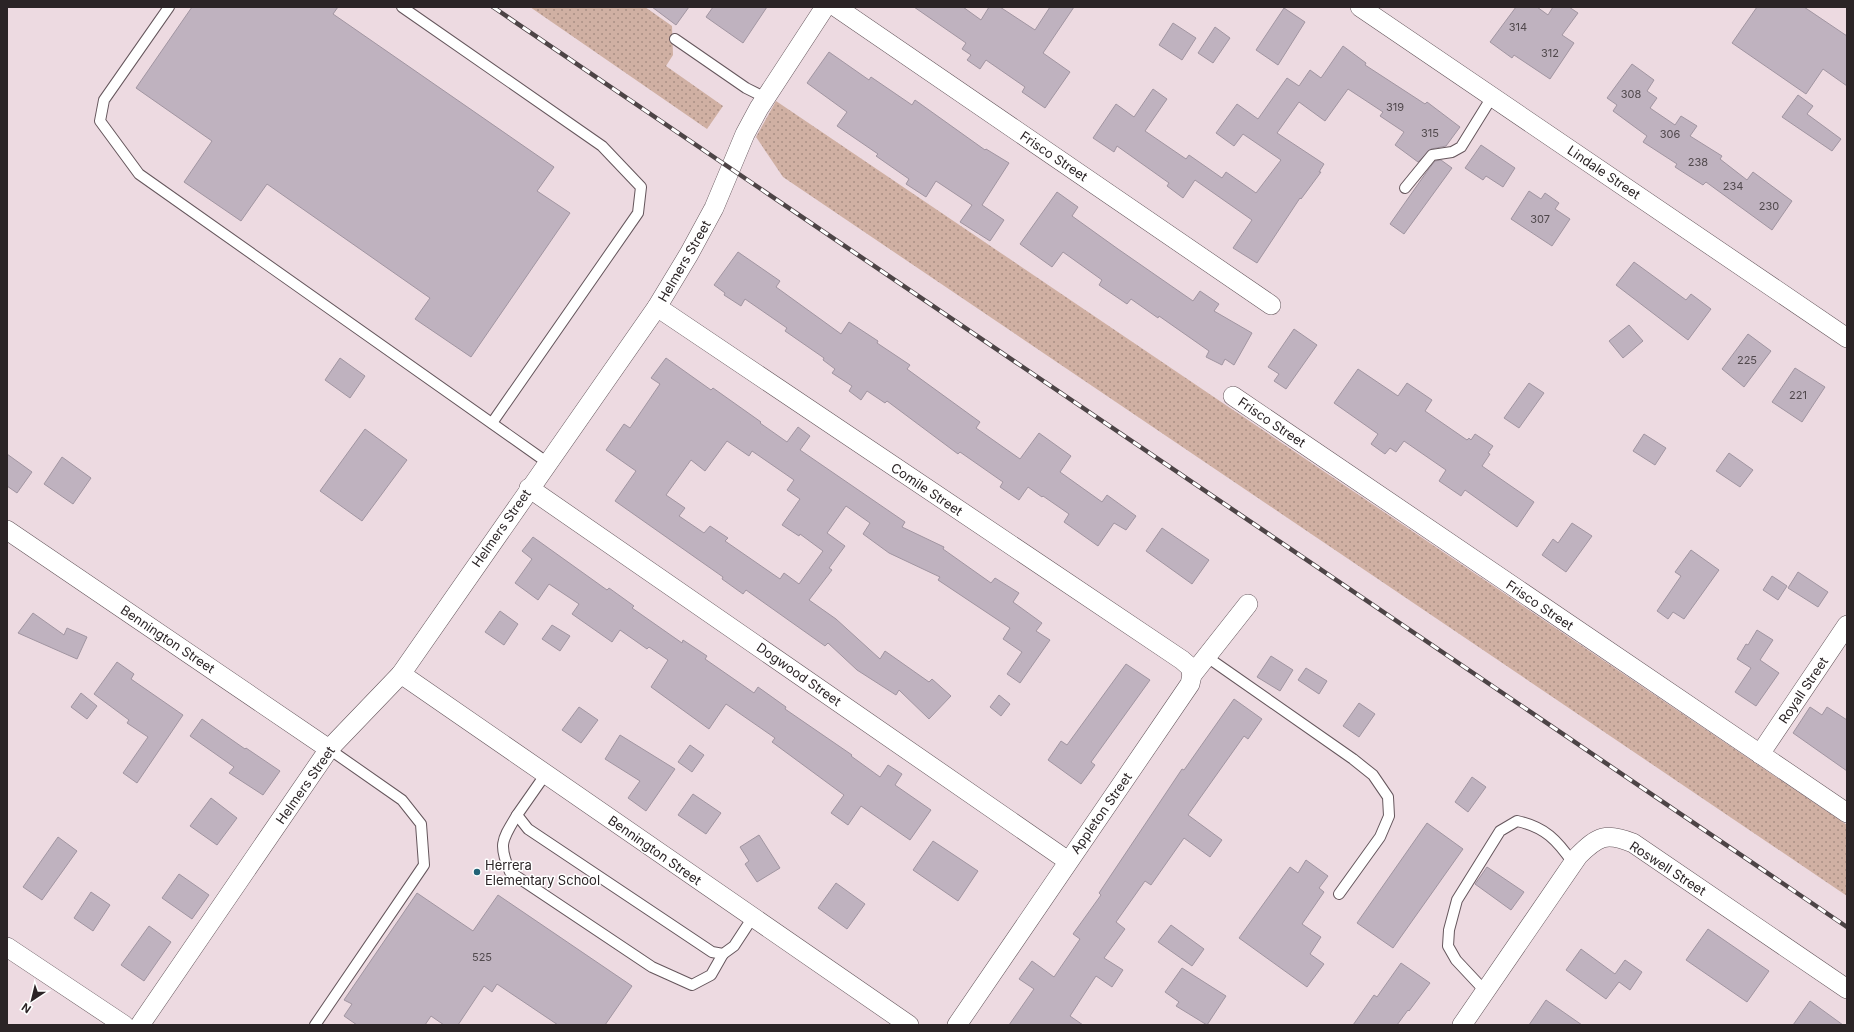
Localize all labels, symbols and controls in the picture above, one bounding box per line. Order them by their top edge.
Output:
house number: 314 [1509,20,1527,34]
house number: 312 [1541,46,1559,60]
house number: 308 [1621,87,1641,101]
house number: 319 [1386,100,1404,114]
house number: 315 [1421,126,1439,140]
house number: 306 [1660,127,1680,141]
street label: Frisco Street [1017,128,1091,184]
street label: Lindale Street [1564,142,1644,202]
house number: 238 [1688,155,1708,169]
house number: 234 [1723,179,1743,193]
house number: 230 [1759,199,1779,213]
house number: 307 [1530,212,1550,226]
street label: Helmers Street [654,217,714,305]
house number: 225 [1737,353,1757,367]
house number: 221 [1789,388,1807,402]
street label: Frisco Street [1235,394,1309,450]
street label: Comile Street [888,459,966,519]
street label: Helmers Street [468,486,534,570]
street label: Frisco Street [1503,577,1577,633]
street label: Bennington Street [118,602,218,676]
street label: Dogwood Street [754,639,844,709]
street label: Royall Street [1775,654,1831,726]
street label: Helmers Street [272,743,338,827]
street label: Appleton Street [1067,769,1135,857]
street label: Bennington Street [605,812,705,888]
street label: Roswell Street [1627,837,1709,899]
place label: Herrera Elementary School [485,857,600,888]
marker: Herrera Elementary School [472,867,482,877]
house number: 525 [472,950,492,964]
north arrow [12,980,52,1020]
text: N [19,1000,34,1016]

